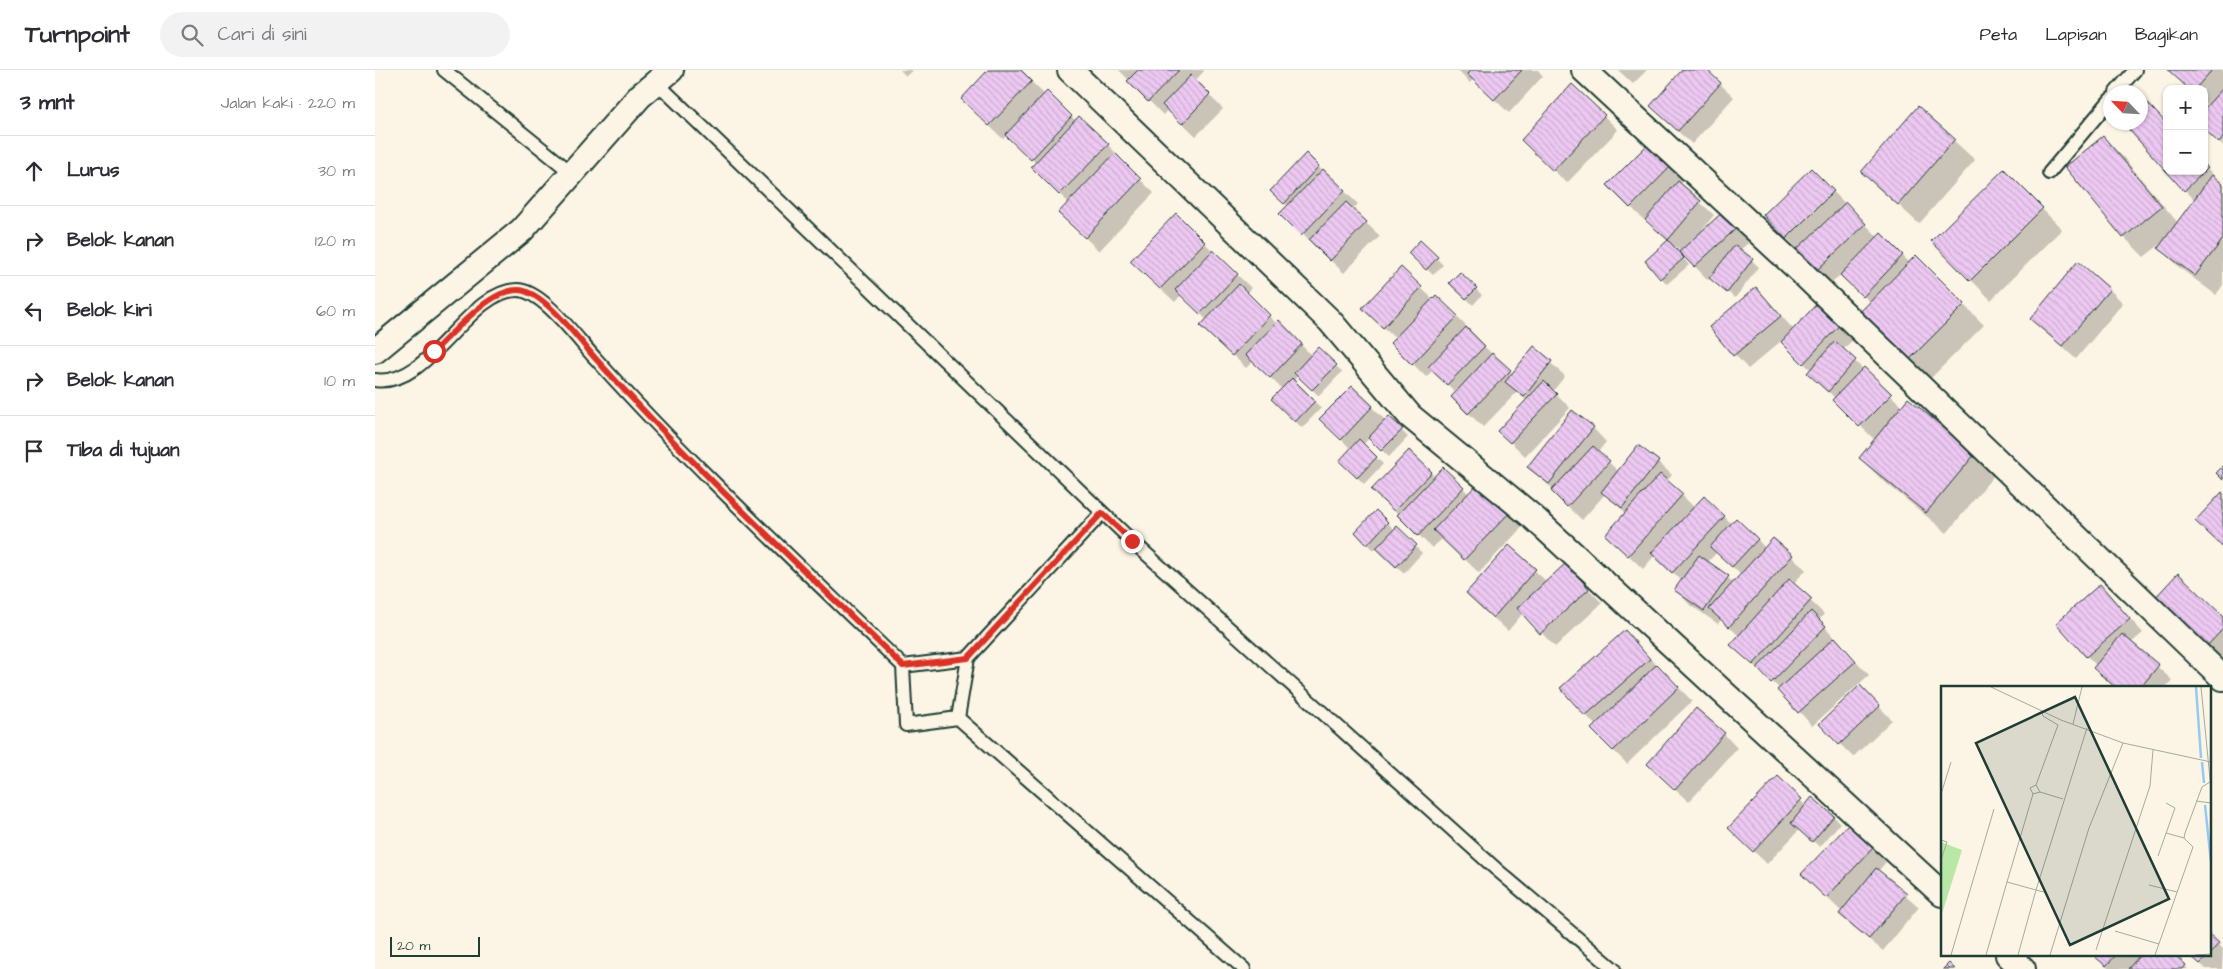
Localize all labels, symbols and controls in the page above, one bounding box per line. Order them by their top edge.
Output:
search box [160,12,510,57]
text: Turnpoint [25,18,130,52]
icon: search [178,21,206,49]
text: Cari di sini [218,21,307,48]
text: Peta [1980,22,2017,47]
text: Lapisan [2045,22,2107,47]
text: Bagikan [2135,22,2198,47]
north arrow [2103,85,2148,130]
map controls [2163,85,2208,175]
button: + [2163,85,2208,130]
text: 3 mnt [20,88,74,117]
text: Jalan kaki · 220 m [221,92,355,114]
button: − [2163,130,2208,175]
icon: ahead [20,157,48,185]
text: Lurus [67,157,119,184]
text: 30 m [318,160,355,182]
icon: right [20,227,48,255]
text: Belok kanan [67,227,174,254]
text: 120 m [315,230,355,252]
icon: left [20,297,48,325]
text: Belok kiri [67,297,152,324]
text: 60 m [316,300,355,322]
route start [423,340,446,363]
icon: right [20,367,48,395]
text: Belok kanan [67,367,174,394]
text: 10 m [324,370,355,392]
icon: arrive [20,437,48,465]
text: Tiba di tujuan [67,437,179,464]
route end [1121,530,1144,553]
inset map [1941,686,2211,956]
scale bar [390,934,480,957]
text: 20 m [397,936,430,956]

